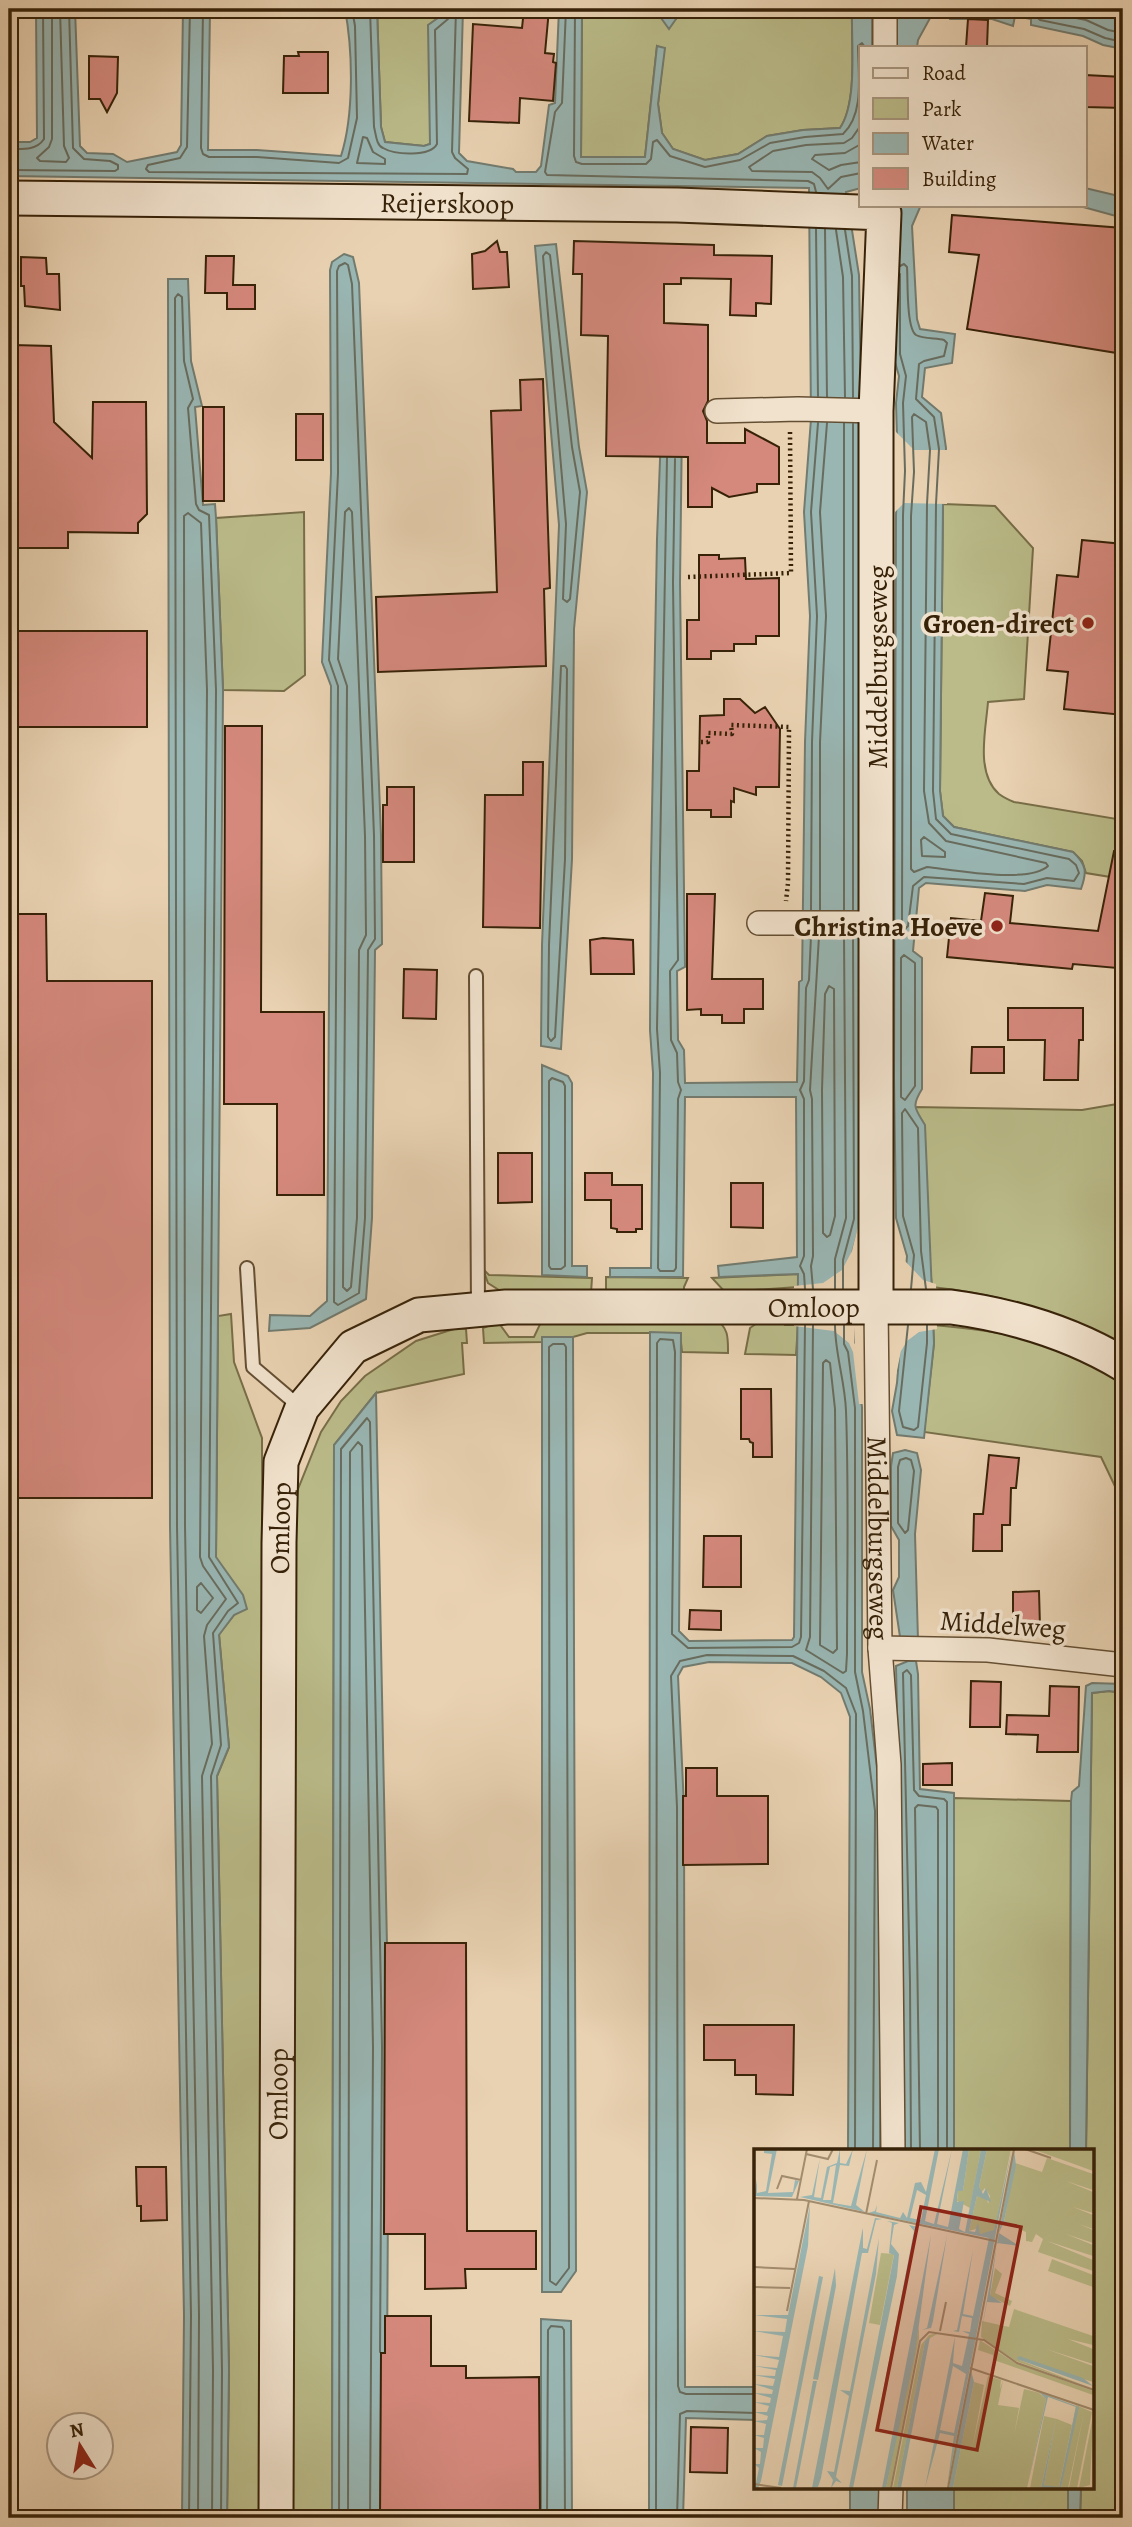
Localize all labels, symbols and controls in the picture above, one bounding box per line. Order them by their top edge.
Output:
legend [859,46,1086,206]
text: Road [922,59,966,87]
text: Park [922,95,962,123]
text: Water [921,129,974,157]
text: Building [922,165,997,193]
street label: Reijerskoop [380,184,514,223]
street label: Middelburgseweg [859,565,897,769]
place label: Groen-direct [923,605,1074,643]
marker: Groen-direct [1080,615,1096,631]
place label: Christina Hoeve [794,908,983,946]
marker: Christina Hoeve [989,918,1005,934]
street label: Omloop [768,1289,860,1327]
street label: Middelburgseweg [858,1436,898,1640]
street label: Omloop [261,1481,301,1574]
street label: Middelweg [939,1602,1067,1648]
street label: Omloop [259,2048,297,2140]
inset map [754,2149,1094,2488]
north arrow [46,2412,116,2482]
text: N [68,2416,86,2444]

